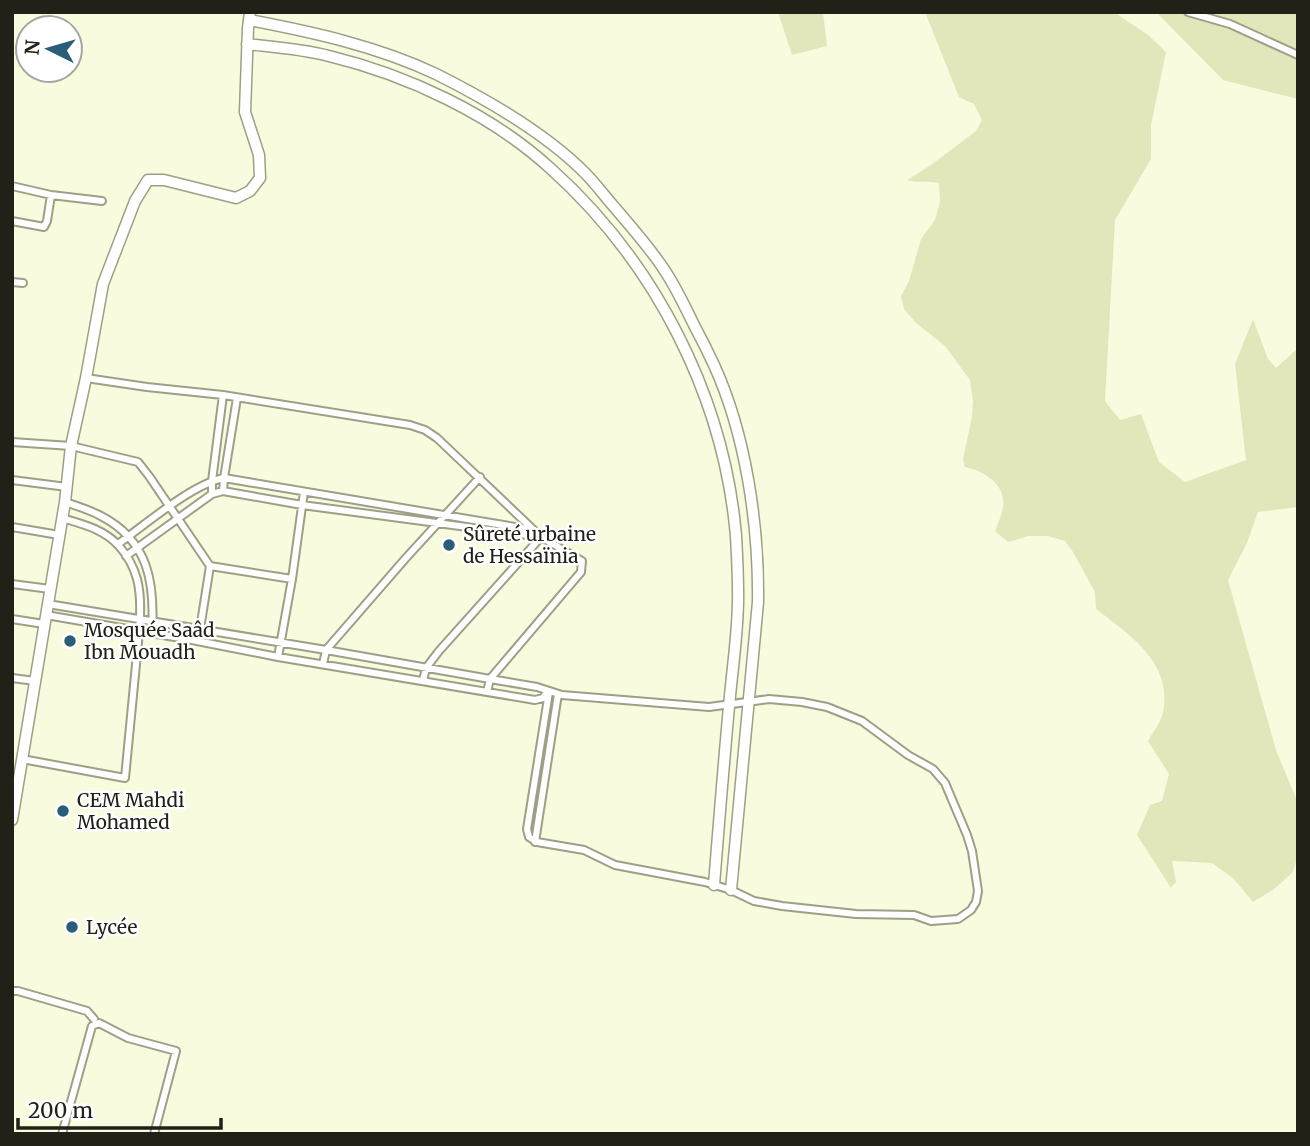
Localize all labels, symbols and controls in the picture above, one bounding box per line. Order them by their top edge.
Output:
north arrow [14,14,84,84]
text: N [19,39,45,56]
place label: Sûreté urbaine de Hessaïnia [463,522,596,568]
marker: Sûreté urbaine de Hessaïnia [441,537,457,553]
place label: Mosquée Saâd Ibn Mouadh [84,618,215,664]
marker: Mosquée Saâd Ibn Mouadh [62,633,78,649]
place label: CEM Mahdi Mohamed [77,788,184,834]
marker: CEM Mahdi Mohamed [55,803,71,819]
place label: Lycée [86,915,137,939]
marker: Lycée [64,919,80,935]
scale bar [18,1086,220,1130]
text: 200 m [28,1097,93,1124]

